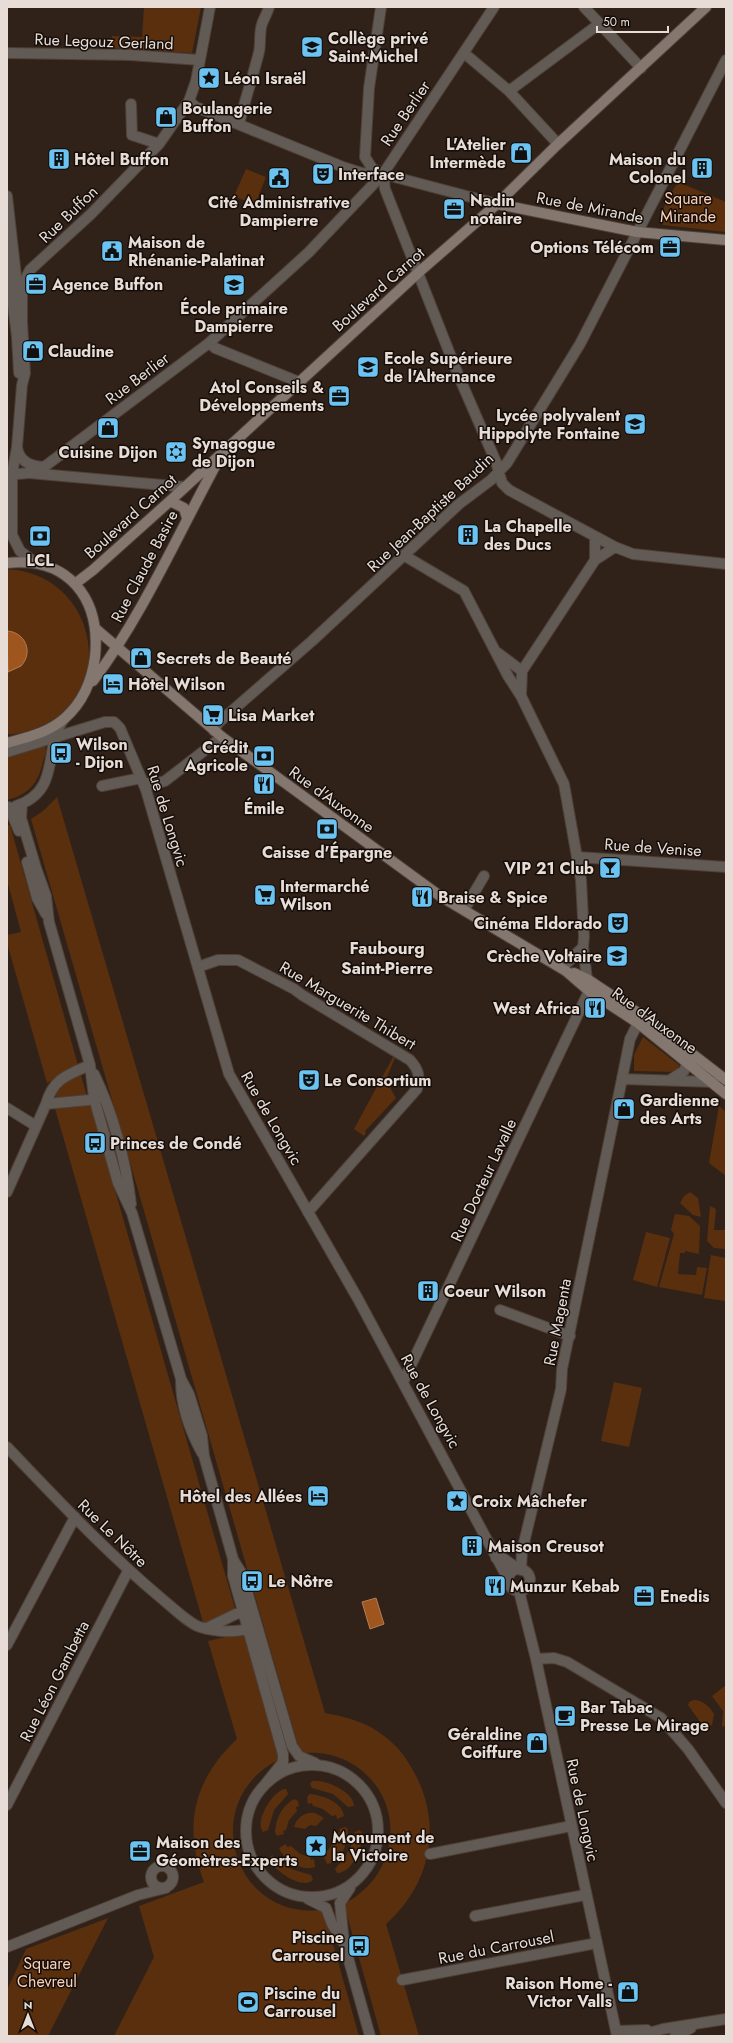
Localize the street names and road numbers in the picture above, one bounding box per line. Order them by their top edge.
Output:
street label: Rue Legouz Gerland [34,28,174,55]
street label: Rue Berlier [375,75,436,151]
street label: Rue Buffon [34,180,103,248]
street label: Rue de Mirande [534,186,645,229]
street label: Boulevard Carnot [327,242,430,337]
street label: Rue Berlier [101,346,174,410]
street label: Rue Jean-Baptiste Baudin [362,447,499,577]
street label: Boulevard Carnot [79,469,182,564]
street label: Rue Claude Basire [105,506,184,626]
street label: Rue d'Auxonne [284,761,379,838]
street label: Rue de Longvic [141,763,194,870]
street label: Rue de Venise [604,833,702,862]
street label: Rue Marguerite Thibert [275,956,420,1055]
street label: Rue d'Auxonne [607,982,702,1059]
street label: Rue de Longvic [235,1067,308,1169]
street label: Rue Docteur Lavalle [445,1115,522,1246]
street label: Rue Magenta [538,1277,577,1368]
street label: Rue de Longvic [395,1350,466,1453]
street label: Rue Le Nôtre [73,1494,153,1573]
street label: Rue Léon Gambetta [14,1617,95,1746]
street label: Rue de Longvic [560,1756,605,1864]
street label: Rue du Carrousel [436,1925,556,1970]

